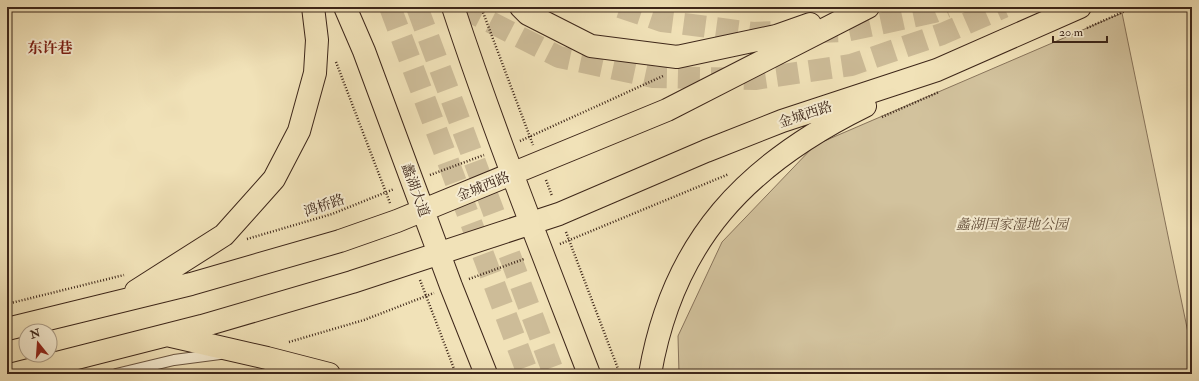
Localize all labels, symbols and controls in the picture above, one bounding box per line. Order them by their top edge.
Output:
scale bar [1053,18,1107,44]
text: 20 m [1059,25,1084,40]
district label: 东许巷 [27,39,73,58]
street label: 金城西路 [776,98,834,131]
street label: 蠡湖大道 [398,161,433,219]
street label: 金城西路 [454,168,512,205]
street label: 鸿桥路 [302,191,347,220]
park label: 蠡湖国家湿地公园 [956,216,1070,233]
north arrow [18,323,58,363]
text: N [28,326,43,342]

